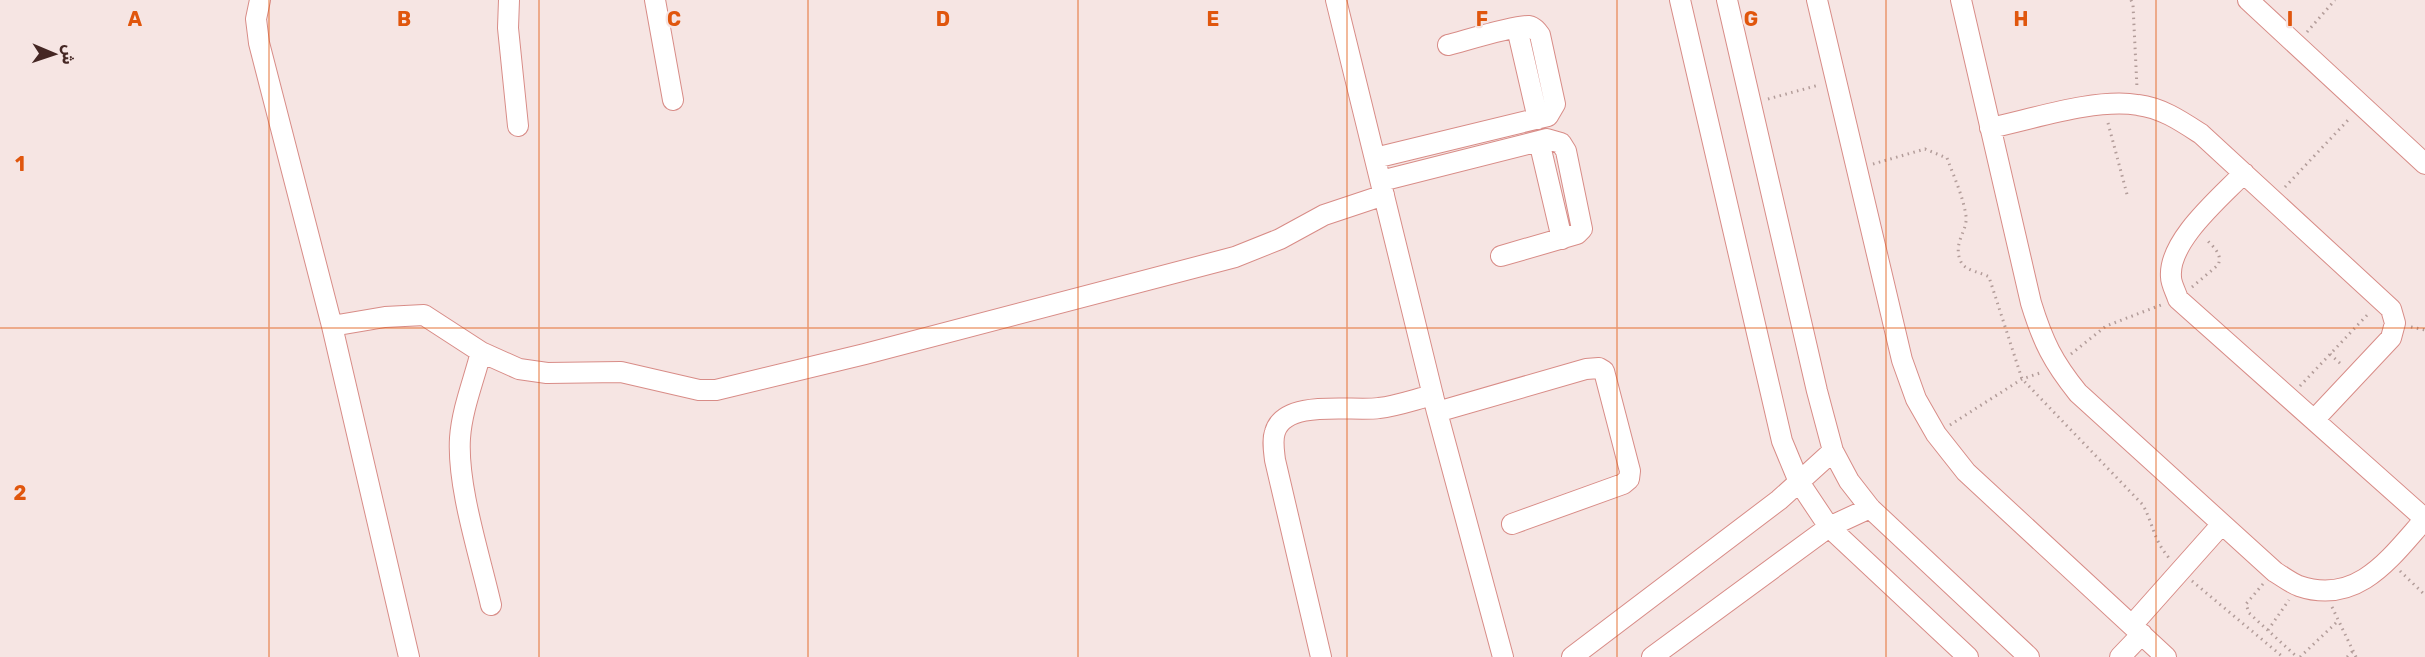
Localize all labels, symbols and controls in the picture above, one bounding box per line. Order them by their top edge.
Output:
text: A [128,7,143,31]
text: B [397,7,411,31]
text: C [667,7,681,31]
text: D [936,7,950,31]
text: E [1207,7,1219,31]
text: F [1476,7,1488,31]
text: G [1744,7,1758,31]
text: H [2014,7,2028,31]
text: I [2287,7,2293,31]
north arrow [24,24,84,84]
text: ش [59,44,78,65]
text: 1 [15,152,25,176]
text: 2 [14,481,27,505]

